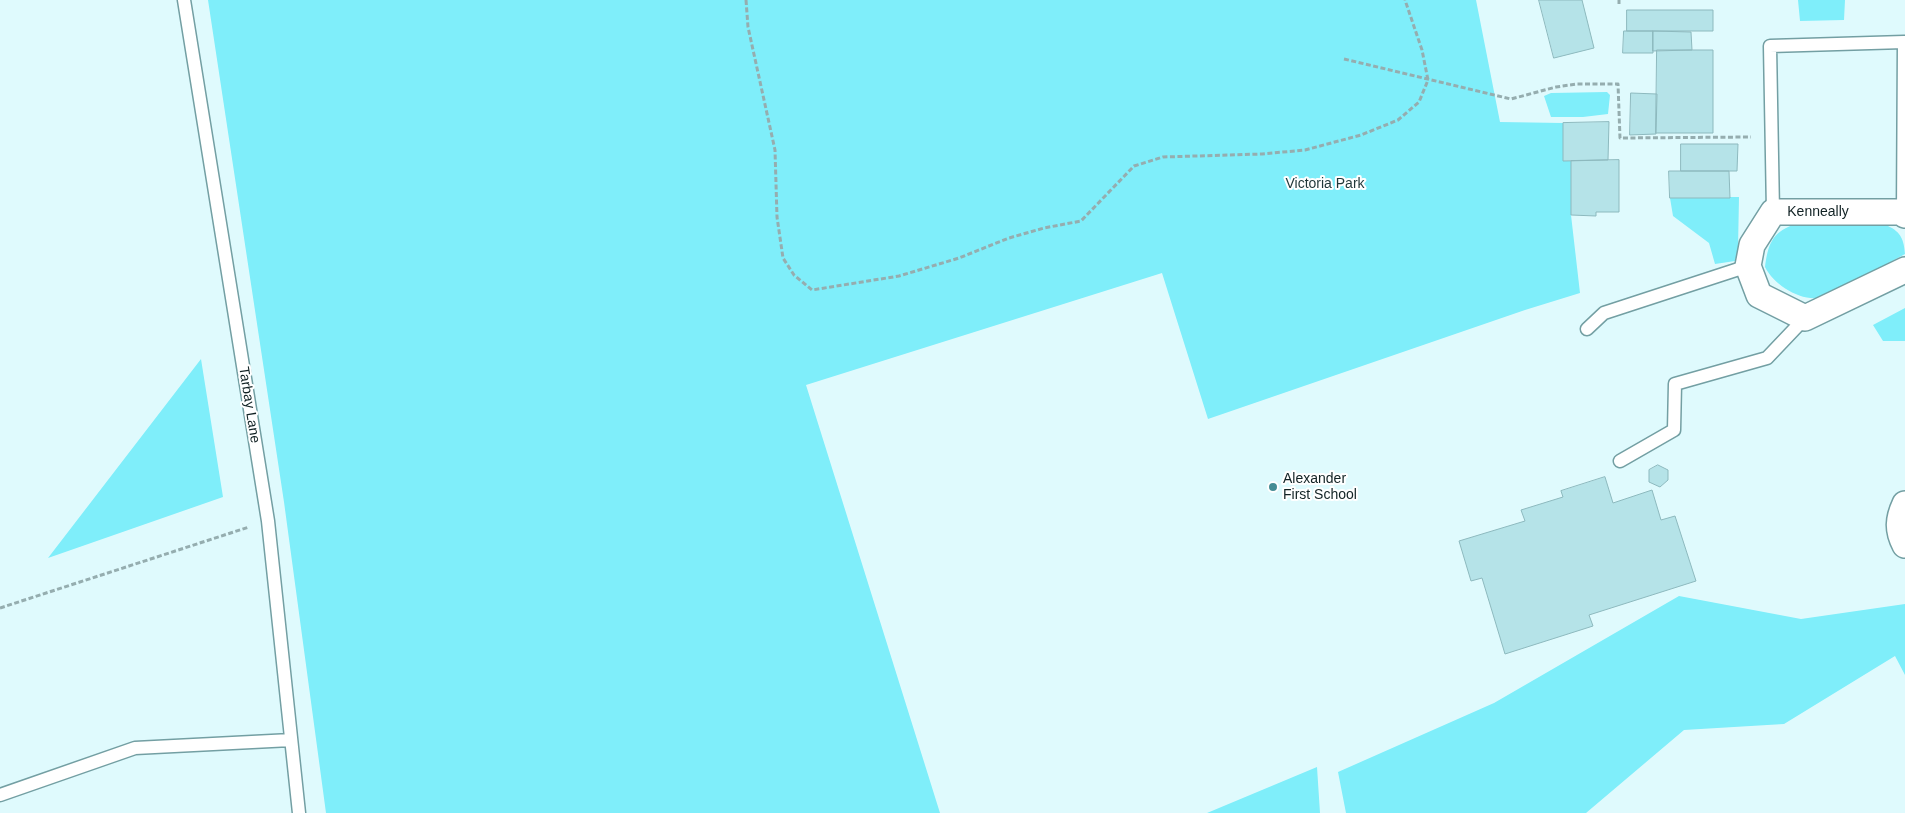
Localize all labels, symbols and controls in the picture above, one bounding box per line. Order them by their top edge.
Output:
park label: Victoria Park [1285,176,1365,192]
street label: Kenneally [1787,204,1849,220]
street label: Tarbay Lane [235,366,263,444]
place label: Alexander First School [1283,471,1357,504]
marker: Alexander First School [1267,481,1279,493]

